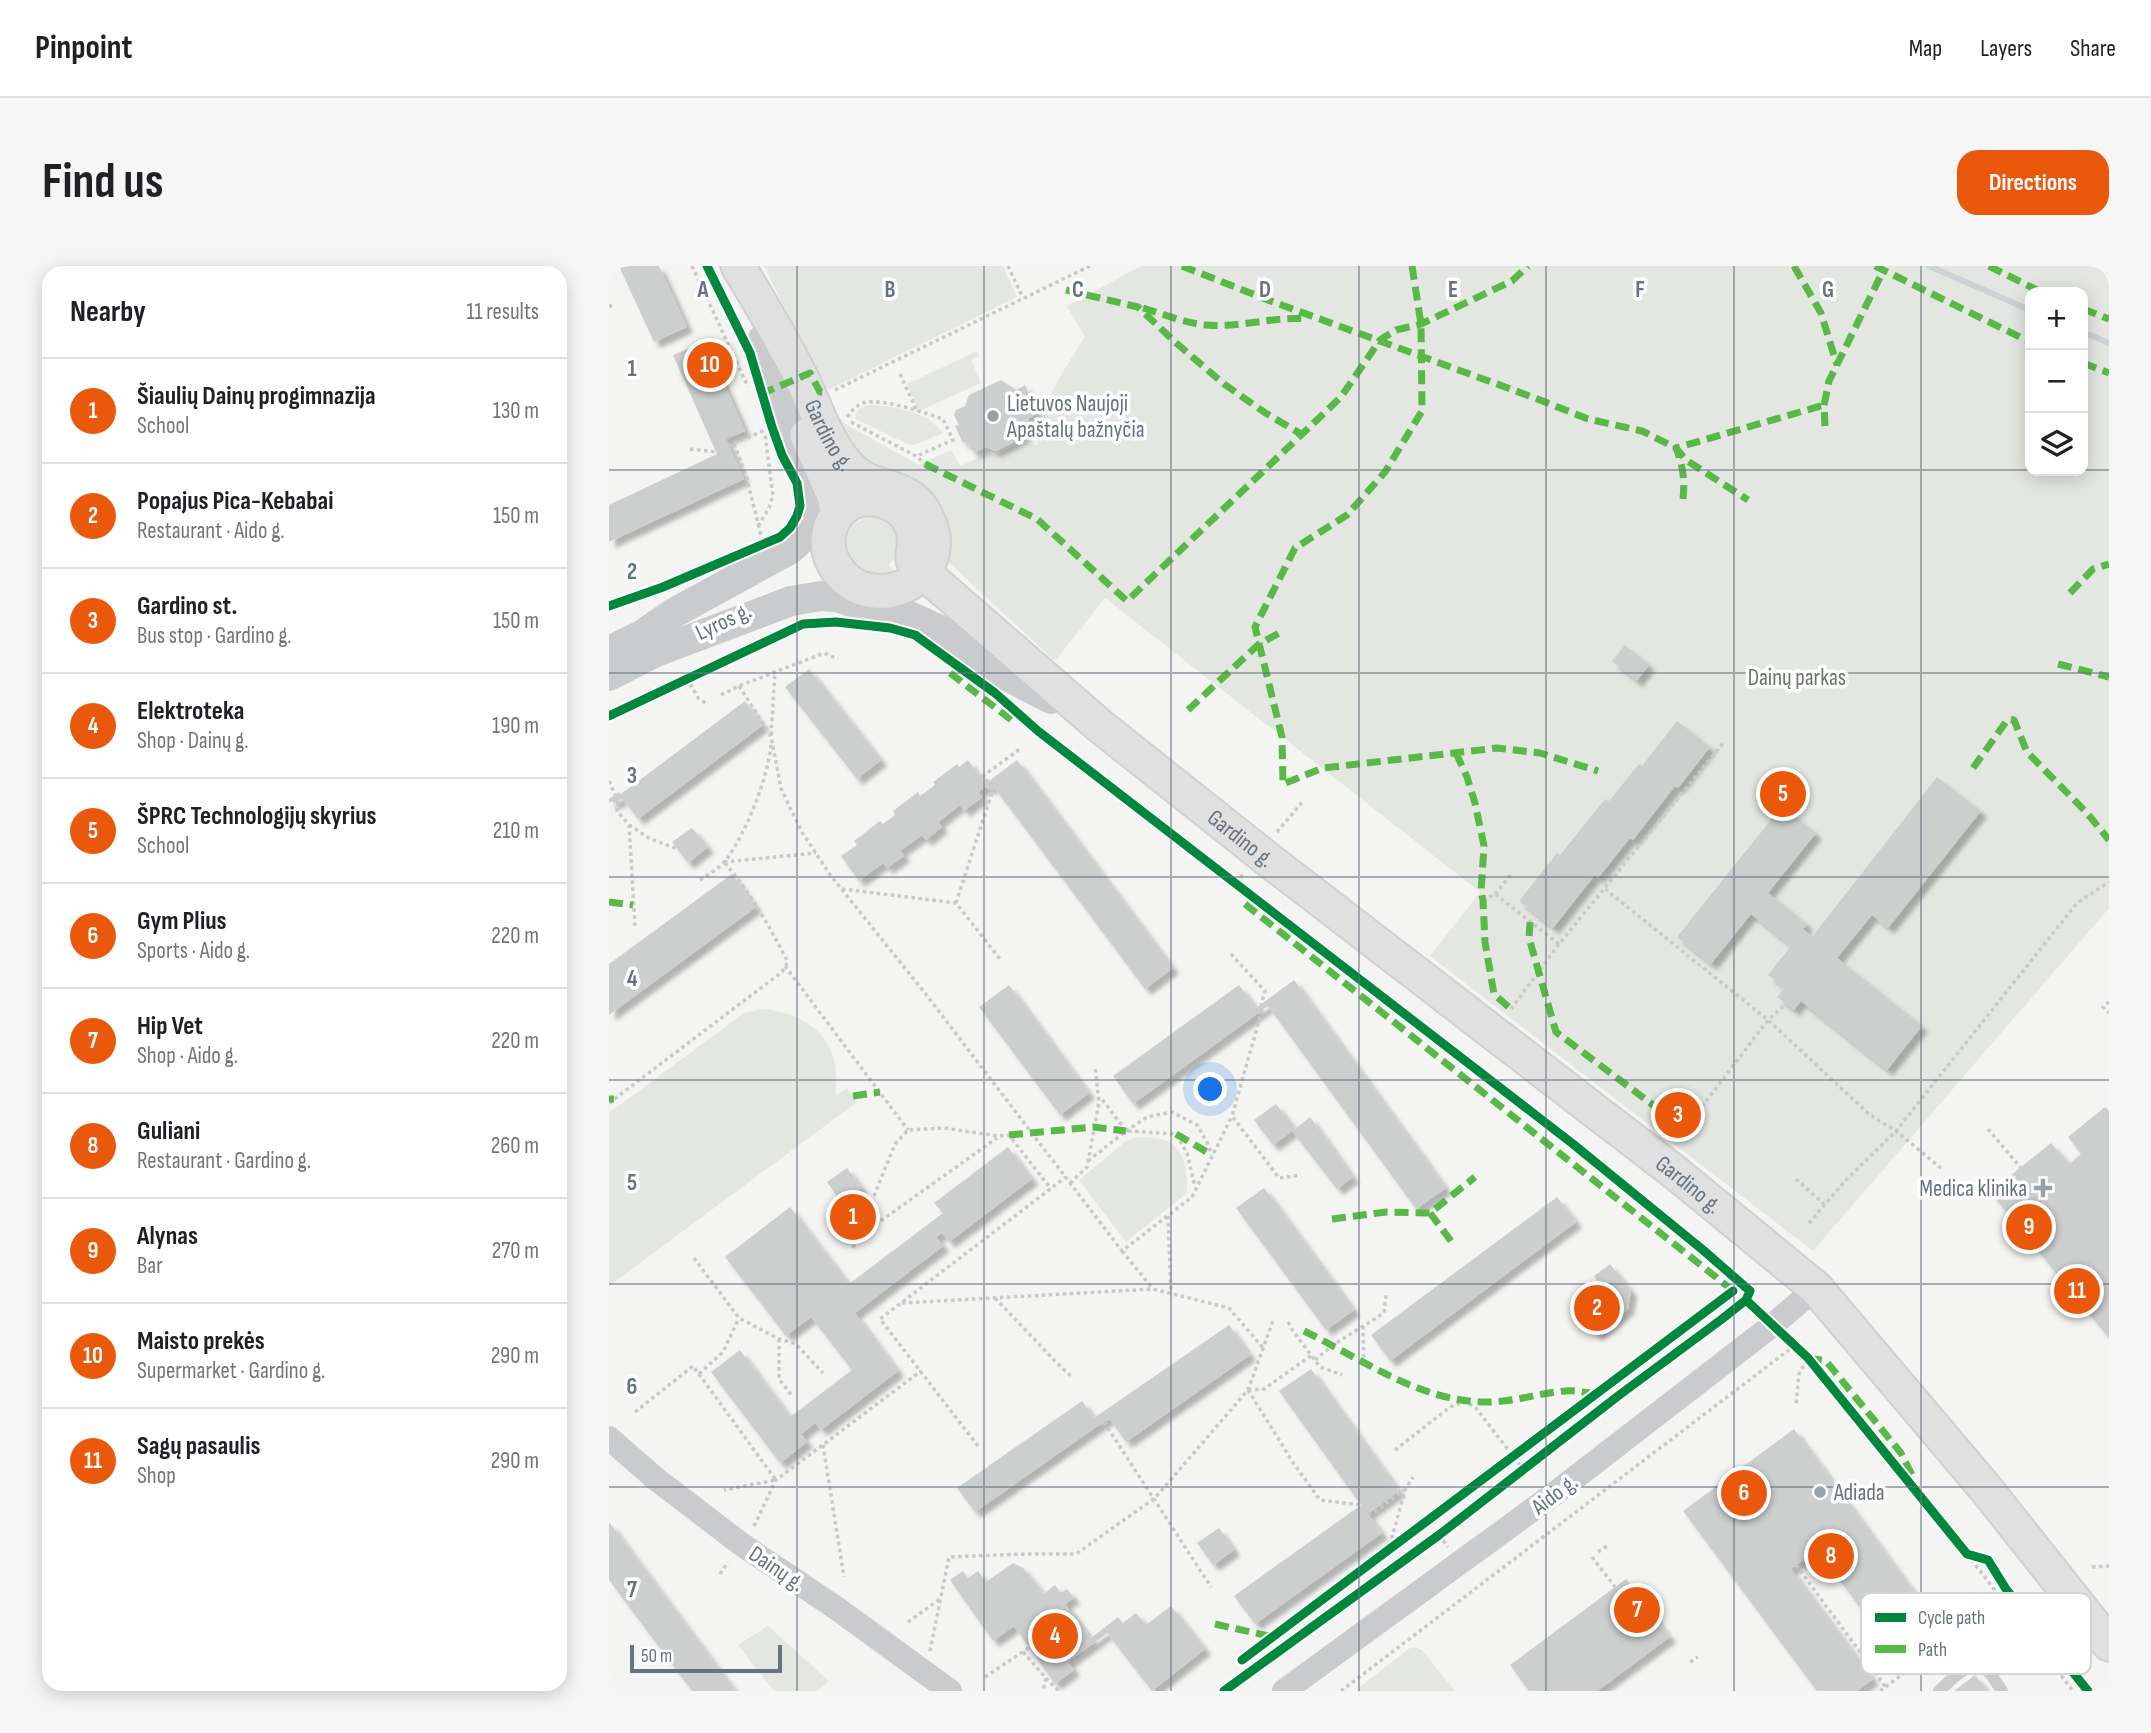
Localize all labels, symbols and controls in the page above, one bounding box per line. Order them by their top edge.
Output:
text: Pinpoint [35,28,132,68]
text: Map [1909,34,1942,63]
text: Layers [1980,34,2032,63]
text: Share [2070,34,2116,63]
button: Directions [1957,150,2109,215]
text: Find us [42,153,164,212]
text: A [697,276,710,304]
text: B [885,276,896,304]
text: C [1072,276,1084,304]
text: D [1259,276,1271,304]
text: E [1448,276,1458,304]
text: F [1635,276,1645,304]
text: G [1822,276,1834,304]
map controls [2025,287,2088,476]
button: + [2025,287,2088,350]
text: Nearby [70,294,146,330]
text: 11 results [467,298,539,326]
pin: 10 [687,339,733,391]
button: − [2025,350,2088,413]
text: 1 [627,355,637,383]
text: Šiaulių Dainų progimnazija [137,381,376,412]
place label: Lietuvos Naujoji Apaštalų bažnyčia [1006,390,1145,444]
street label: Gardino g. [798,395,859,477]
text: 1 [88,397,98,425]
text: 130 m [493,397,539,425]
marker: Lietuvos Naujoji Apaštalų bažnyčia [985,408,1001,424]
text: School [137,412,189,440]
button: layers [2025,413,2088,476]
text: Popajus Pica-Kebabai [137,486,333,517]
text: 2 [88,502,98,530]
text: 150 m [493,502,539,530]
text: Restaurant · Aido g. [137,517,285,545]
text: 2 [627,558,637,586]
text: Gardino st. [137,591,237,622]
street label: Lyros g. [691,597,756,647]
text: 3 [88,607,98,635]
text: 150 m [493,607,539,635]
text: Bus stop · Gardino g. [137,622,292,650]
park label: Dainų parkas [1748,664,1846,692]
text: Elektroteka [137,696,244,727]
text: 4 [88,712,98,740]
text: 190 m [492,712,539,740]
text: Shop · Dainų g. [137,727,249,755]
text: 3 [627,762,637,790]
pin: 5 [1760,768,1806,820]
text: ŠPRC Technologijų skyrius [137,801,377,832]
street label: Gardino g. [1202,804,1279,874]
text: 5 [88,817,98,845]
text: 210 m [493,817,539,845]
text: School [137,832,189,860]
text: Gym Plius [137,906,227,937]
text: 6 [88,922,98,950]
text: 220 m [491,922,539,950]
text: Sports · Aido g. [137,937,250,965]
text: 4 [627,965,638,993]
text: Hip Vet [137,1011,203,1042]
text: 7 [88,1027,98,1055]
text: 220 m [491,1027,539,1055]
text: Shop · Aido g. [137,1042,238,1070]
your location [1193,1072,1227,1106]
pin: 3 [1655,1089,1701,1141]
text: Guliani [137,1116,200,1147]
text: 8 [88,1132,98,1160]
text: 260 m [491,1132,539,1160]
text: Restaurant · Gardino g. [137,1147,311,1175]
street label: Gardino g. [1650,1150,1727,1220]
text: 5 [627,1169,637,1197]
place label: Medica klinika [1919,1175,2027,1203]
marker: Medica klinika [2033,1178,2053,1198]
pin: 1 [830,1191,876,1243]
pin: 9 [2006,1201,2052,1253]
text: Alynas [137,1221,198,1252]
text: 9 [88,1237,98,1265]
text: 270 m [492,1237,539,1265]
text: Bar [137,1252,163,1280]
pin: 11 [2054,1265,2100,1317]
pin: 2 [1574,1282,1620,1334]
text: Maisto prekės [137,1326,265,1357]
text: 10 [83,1342,103,1370]
text: 290 m [491,1342,539,1370]
text: Supermarket · Gardino g. [137,1357,325,1385]
text: 6 [627,1373,637,1401]
text: Sagų pasaulis [137,1431,260,1462]
text: 11 [84,1447,102,1475]
text: 290 m [491,1447,539,1475]
text: Shop [137,1462,176,1490]
pin: 6 [1721,1467,1767,1519]
street label: Aido g. [1525,1468,1583,1522]
place label: Adiada [1833,1479,1885,1507]
marker: Adiada [1812,1484,1828,1500]
pin: 8 [1808,1530,1854,1582]
street label: Dainų g. [743,1540,810,1597]
text: 7 [627,1576,637,1604]
pin: 7 [1614,1584,1660,1636]
legend [1861,1593,2091,1674]
text: Cycle path [1918,1607,1985,1630]
pin: 4 [1032,1610,1078,1662]
text: Path [1918,1639,1947,1662]
scale bar [630,1642,782,1674]
text: 50 m [641,1645,672,1668]

